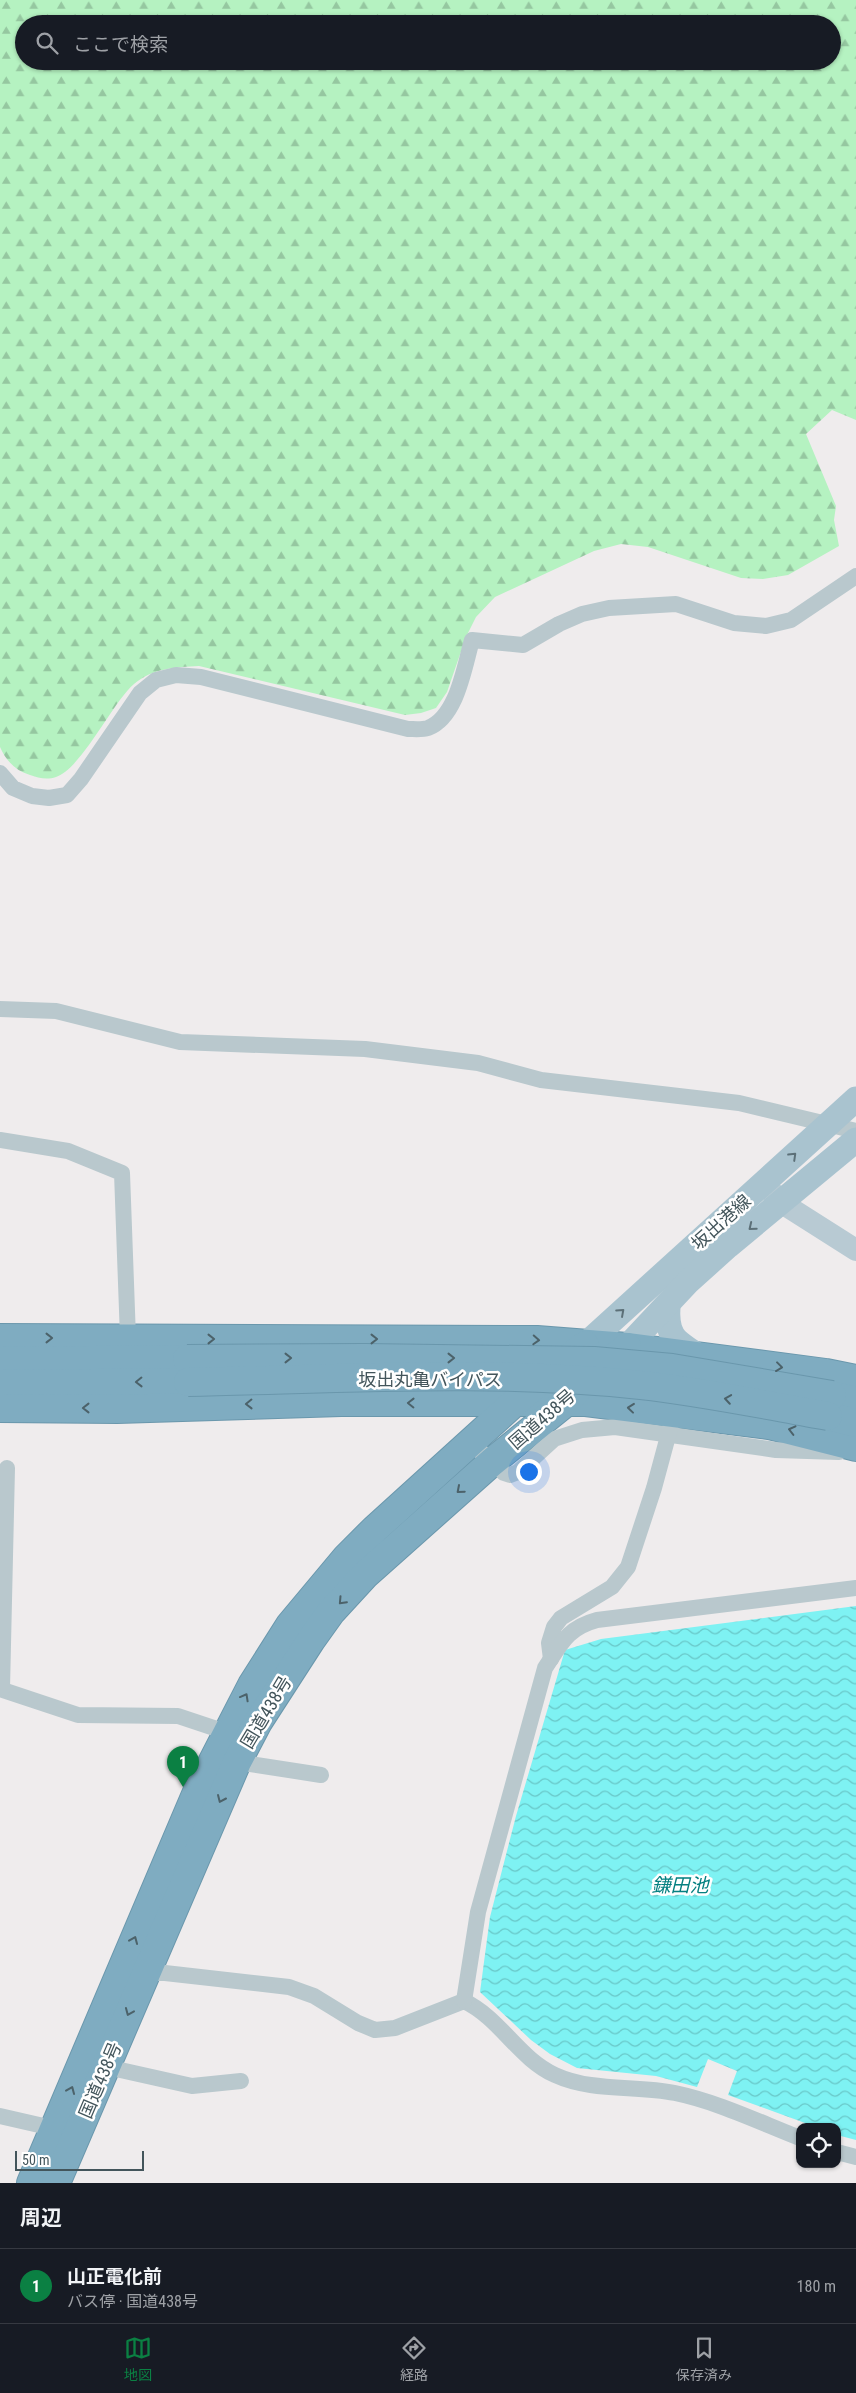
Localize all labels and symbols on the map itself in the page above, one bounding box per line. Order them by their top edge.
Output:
one-way arrow [788,1153,797,1162]
street label: 坂出港線 [687,1190,755,1254]
one-way arrow [749,1222,758,1230]
one-way arrow [616,1309,625,1318]
one-way arrow [45,1333,53,1343]
one-way arrow [208,1334,215,1344]
one-way arrow [370,1334,378,1344]
one-way arrow [532,1335,540,1346]
one-way arrow [284,1353,292,1363]
one-way arrow [447,1353,455,1364]
one-way arrow [776,1361,784,1372]
street label: 坂出丸亀バイパス [358,1369,502,1390]
one-way arrow [135,1377,143,1388]
street label: 国道438号 [505,1385,579,1453]
one-way arrow [724,1394,733,1404]
one-way arrow [407,1398,414,1408]
one-way arrow [244,1399,252,1410]
one-way arrow [82,1403,90,1413]
one-way arrow [627,1403,635,1414]
one-way arrow [788,1426,796,1436]
your location [516,1459,542,1485]
one-way arrow [457,1484,466,1493]
one-way arrow [339,1596,348,1605]
street label: 国道438号 [236,1672,296,1752]
one-way arrow [239,1693,249,1702]
pin: 1 [167,1746,199,1787]
one-way arrow [216,1794,227,1803]
water label: 鎌田池 [651,1874,710,1897]
one-way arrow [128,1936,138,1945]
one-way arrow [125,2008,135,2016]
street label: 国道438号 [75,2039,125,2121]
one-way arrow [64,2086,75,2095]
scale bar [15,2148,144,2171]

